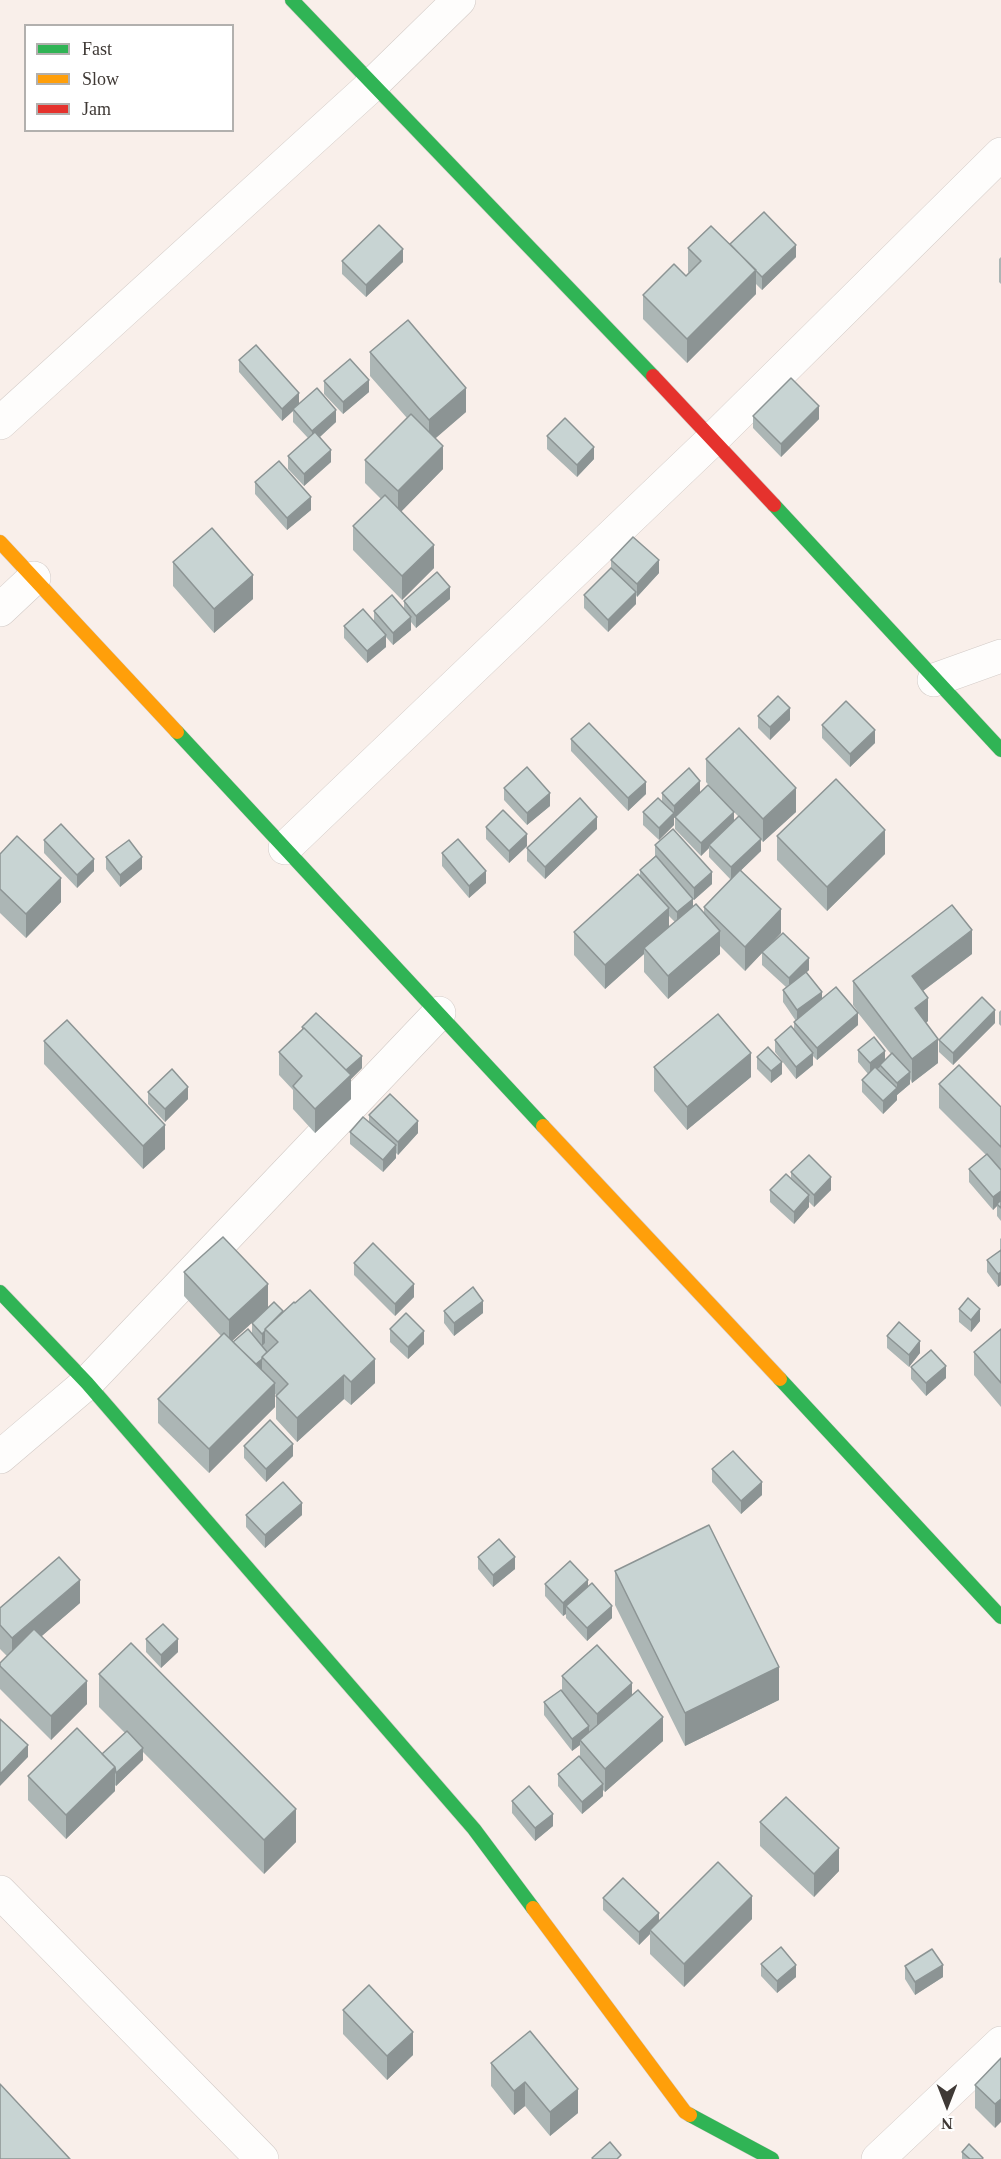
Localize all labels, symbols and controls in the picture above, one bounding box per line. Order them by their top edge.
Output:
legend [24,24,234,132]
text: Fast [82,39,112,59]
text: Slow [82,69,119,89]
text: Jam [82,99,111,119]
north arrow [917,2075,977,2135]
text: N [941,2115,953,2132]

